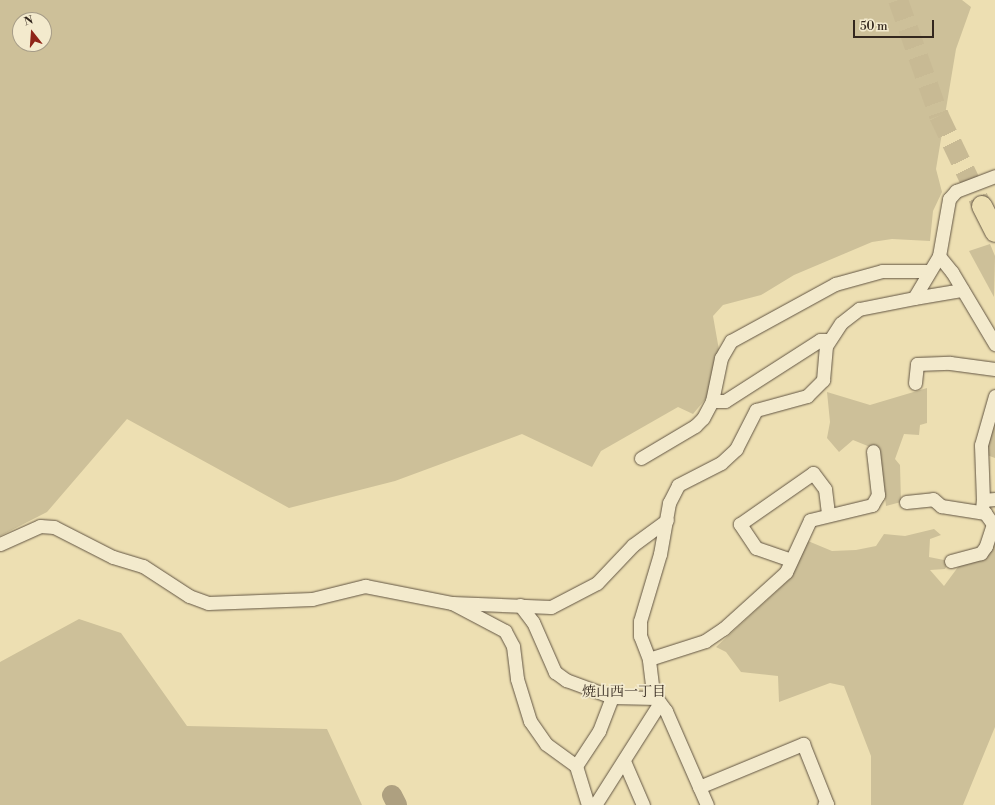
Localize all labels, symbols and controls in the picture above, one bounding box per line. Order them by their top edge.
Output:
north arrow [12,12,52,52]
scale bar [855,12,936,38]
text: N [23,14,35,29]
text: 50 m [860,19,888,34]
district label: 焼山西一丁目 [582,684,666,700]

